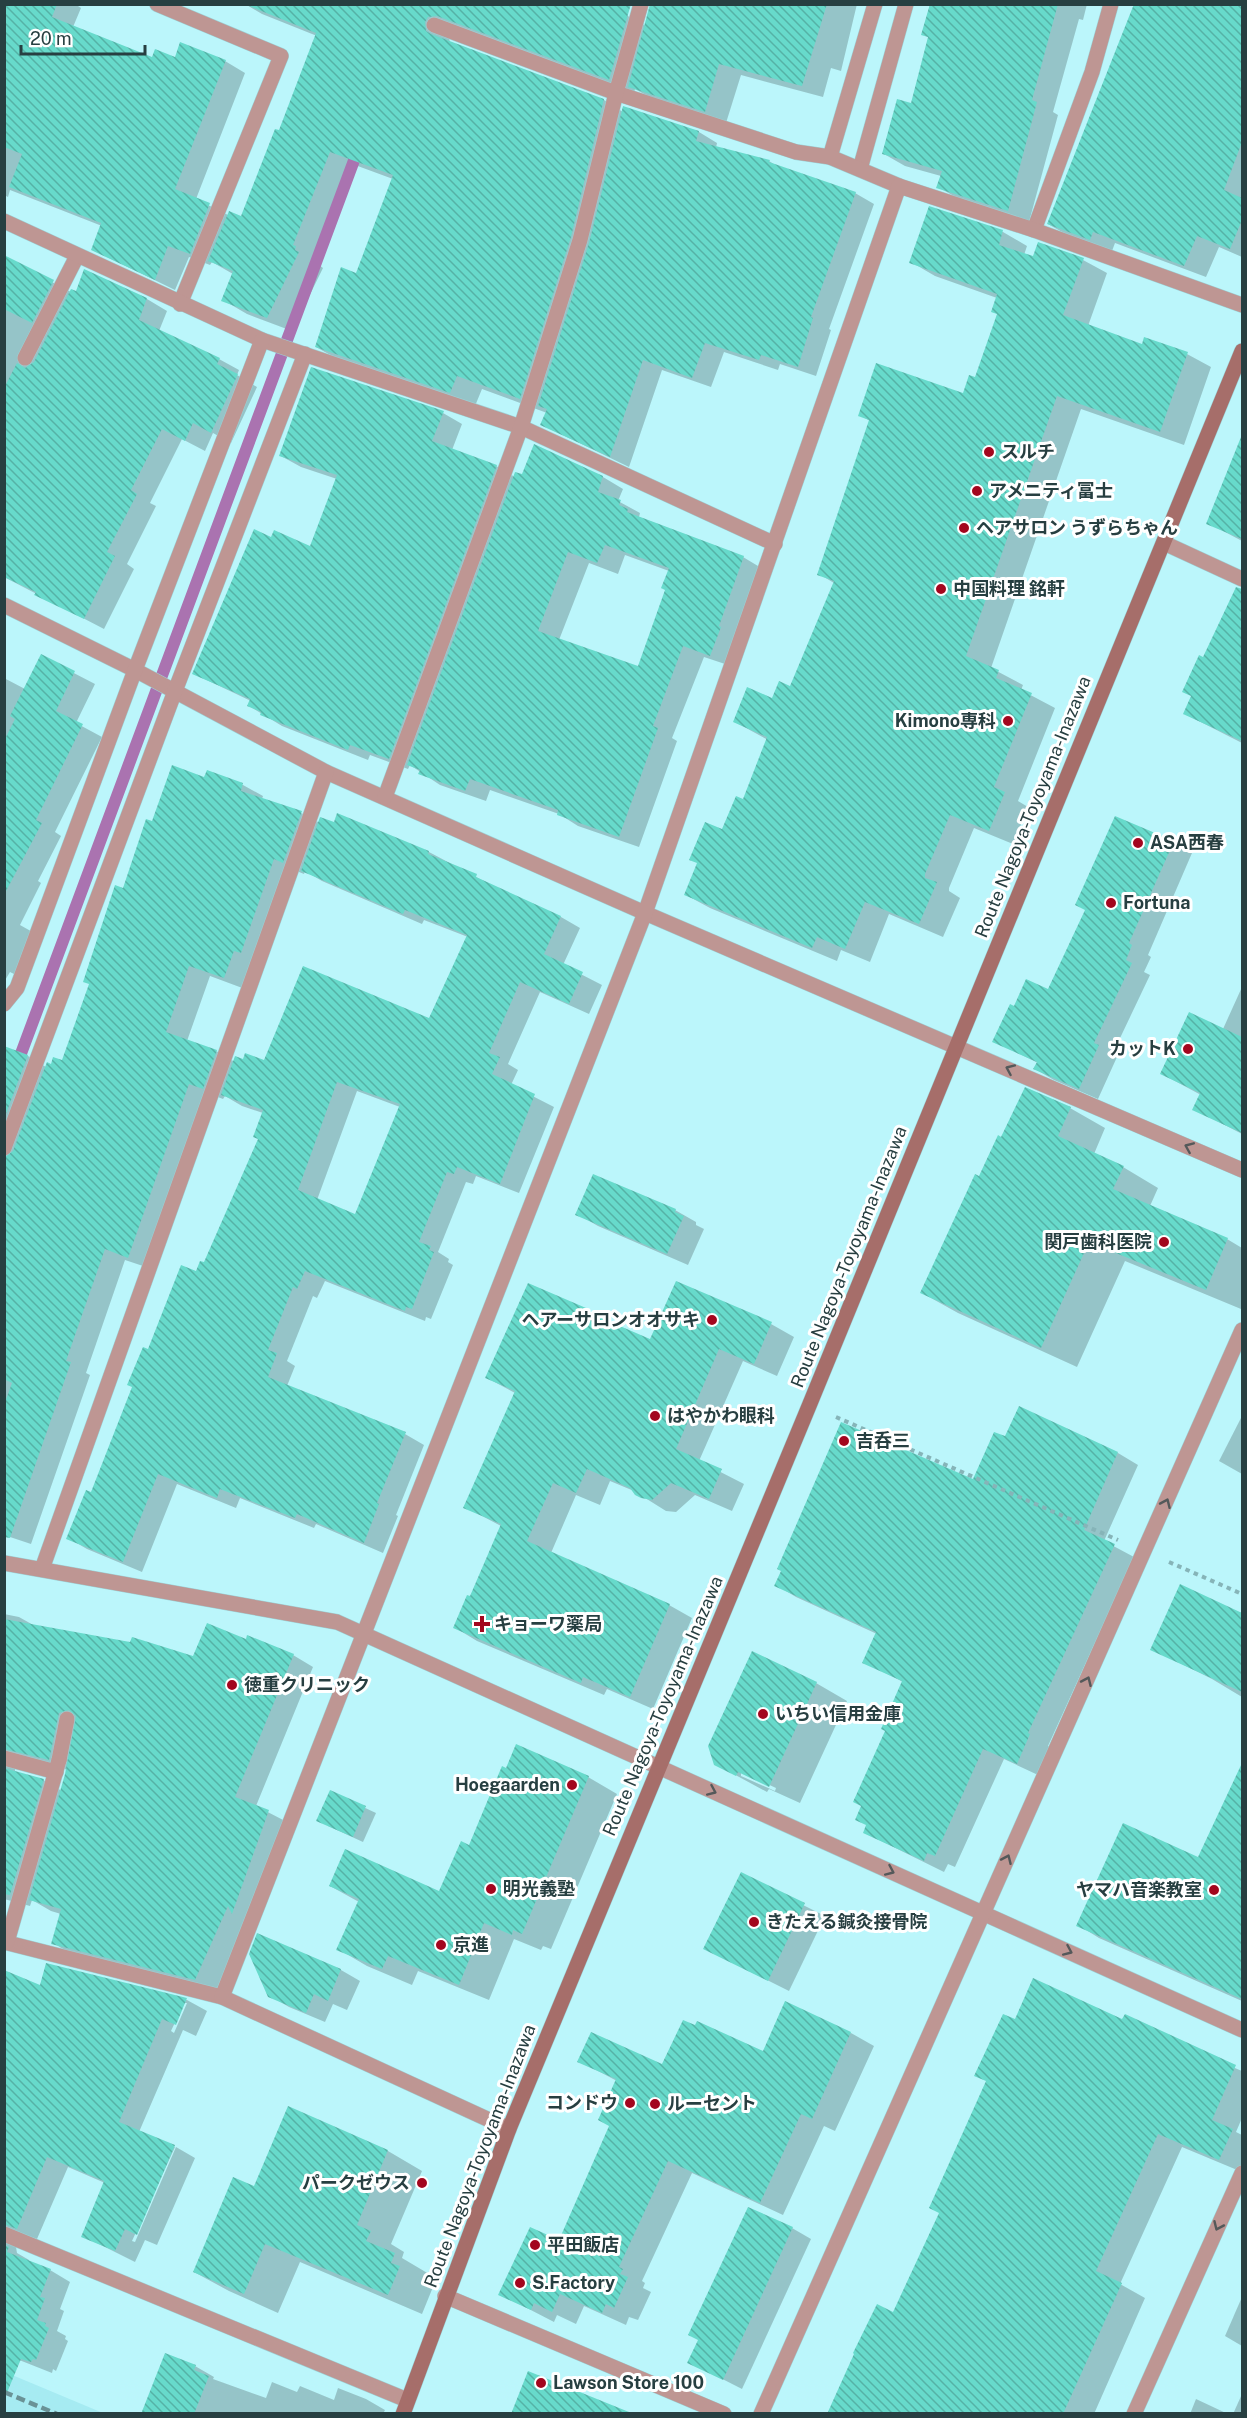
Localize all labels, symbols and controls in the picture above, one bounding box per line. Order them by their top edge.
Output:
scale bar [21,18,146,56]
text: 20 m [30,28,72,49]
place label: スルチ [1001,441,1055,462]
marker: スルチ [982,445,996,459]
place label: アメニティ冨士 [989,480,1113,501]
marker: アメニティ冨士 [970,484,984,498]
place label: ヘアサロン うずらちゃん [976,517,1178,538]
marker: ヘアサロン うずらちゃん [957,521,971,535]
place label: 中国料理 銘軒 [953,578,1065,599]
marker: 中国料理 銘軒 [934,582,948,596]
street label: Route Nagoya-Toyoyama-Inazawa [970,673,1095,941]
place label: Kimono専科 [895,710,996,731]
marker: Kimono専科 [1001,714,1015,728]
place label: ASA西春 [1150,832,1224,853]
marker: ASA西春 [1131,836,1145,850]
place label: Fortuna [1123,892,1190,913]
marker: Fortuna [1104,896,1118,910]
place label: カットK [1109,1038,1176,1059]
marker: カットK [1181,1042,1195,1056]
one-way arrow [1006,1064,1017,1076]
street label: Route Nagoya-Toyoyama-Inazawa [786,1123,911,1391]
one-way arrow [1184,1142,1195,1154]
place label: 関戸歯科医院 [1044,1231,1152,1252]
marker: 関戸歯科医院 [1157,1235,1171,1249]
place label: ヘアーサロンオオサキ [521,1309,700,1330]
marker: ヘアーサロンオオサキ [705,1313,719,1327]
place label: はやかわ眼科 [667,1405,775,1426]
marker: はやかわ眼科 [648,1409,662,1423]
place label: 吉呑三 [856,1430,910,1451]
marker: 吉呑三 [837,1434,851,1448]
one-way arrow [1158,1498,1170,1509]
street label: Route Nagoya-Toyoyama-Inazawa [598,1573,727,1839]
place label: キョーワ薬局 [494,1613,602,1634]
marker: キョーワ薬局 [475,1617,489,1631]
place label: 徳重クリニック [244,1674,370,1695]
one-way arrow [1079,1676,1091,1687]
marker: 徳重クリニック [225,1678,239,1692]
place label: いちい信用金庫 [775,1703,901,1724]
marker: いちい信用金庫 [756,1707,770,1721]
place label: Hoegaarden [455,1774,560,1795]
marker: Hoegaarden [565,1778,579,1792]
one-way arrow [706,1784,717,1796]
one-way arrow [1000,1854,1012,1865]
one-way arrow [884,1864,895,1876]
place label: 明光義塾 [503,1878,575,1899]
place label: ヤマハ音楽教室 [1076,1879,1202,1900]
marker: 明光義塾 [484,1882,498,1896]
marker: ヤマハ音楽教室 [1207,1883,1221,1897]
place label: きたえる鍼灸接骨院 [766,1911,927,1932]
marker: きたえる鍼灸接骨院 [747,1915,761,1929]
place label: 京進 [453,1934,489,1955]
marker: 京進 [434,1938,448,1952]
one-way arrow [1062,1944,1073,1956]
street label: Route Nagoya-Toyoyama-Inazawa [420,2021,540,2290]
place label: コンドウ [546,2092,618,2113]
place label: ルーセント [667,2093,757,2114]
marker: コンドウ [623,2096,637,2110]
marker: ルーセント [648,2097,662,2111]
place label: パークゼウス [302,2172,410,2193]
marker: パークゼウス [415,2176,429,2190]
one-way arrow [1214,2220,1226,2231]
place label: 平田飯店 [547,2234,619,2255]
marker: 平田飯店 [528,2238,542,2252]
place label: S.Factory [532,2272,615,2293]
marker: S.Factory [513,2276,527,2290]
place label: Lawson Store 100 [553,2372,704,2393]
marker: Lawson Store 100 [534,2376,548,2390]

